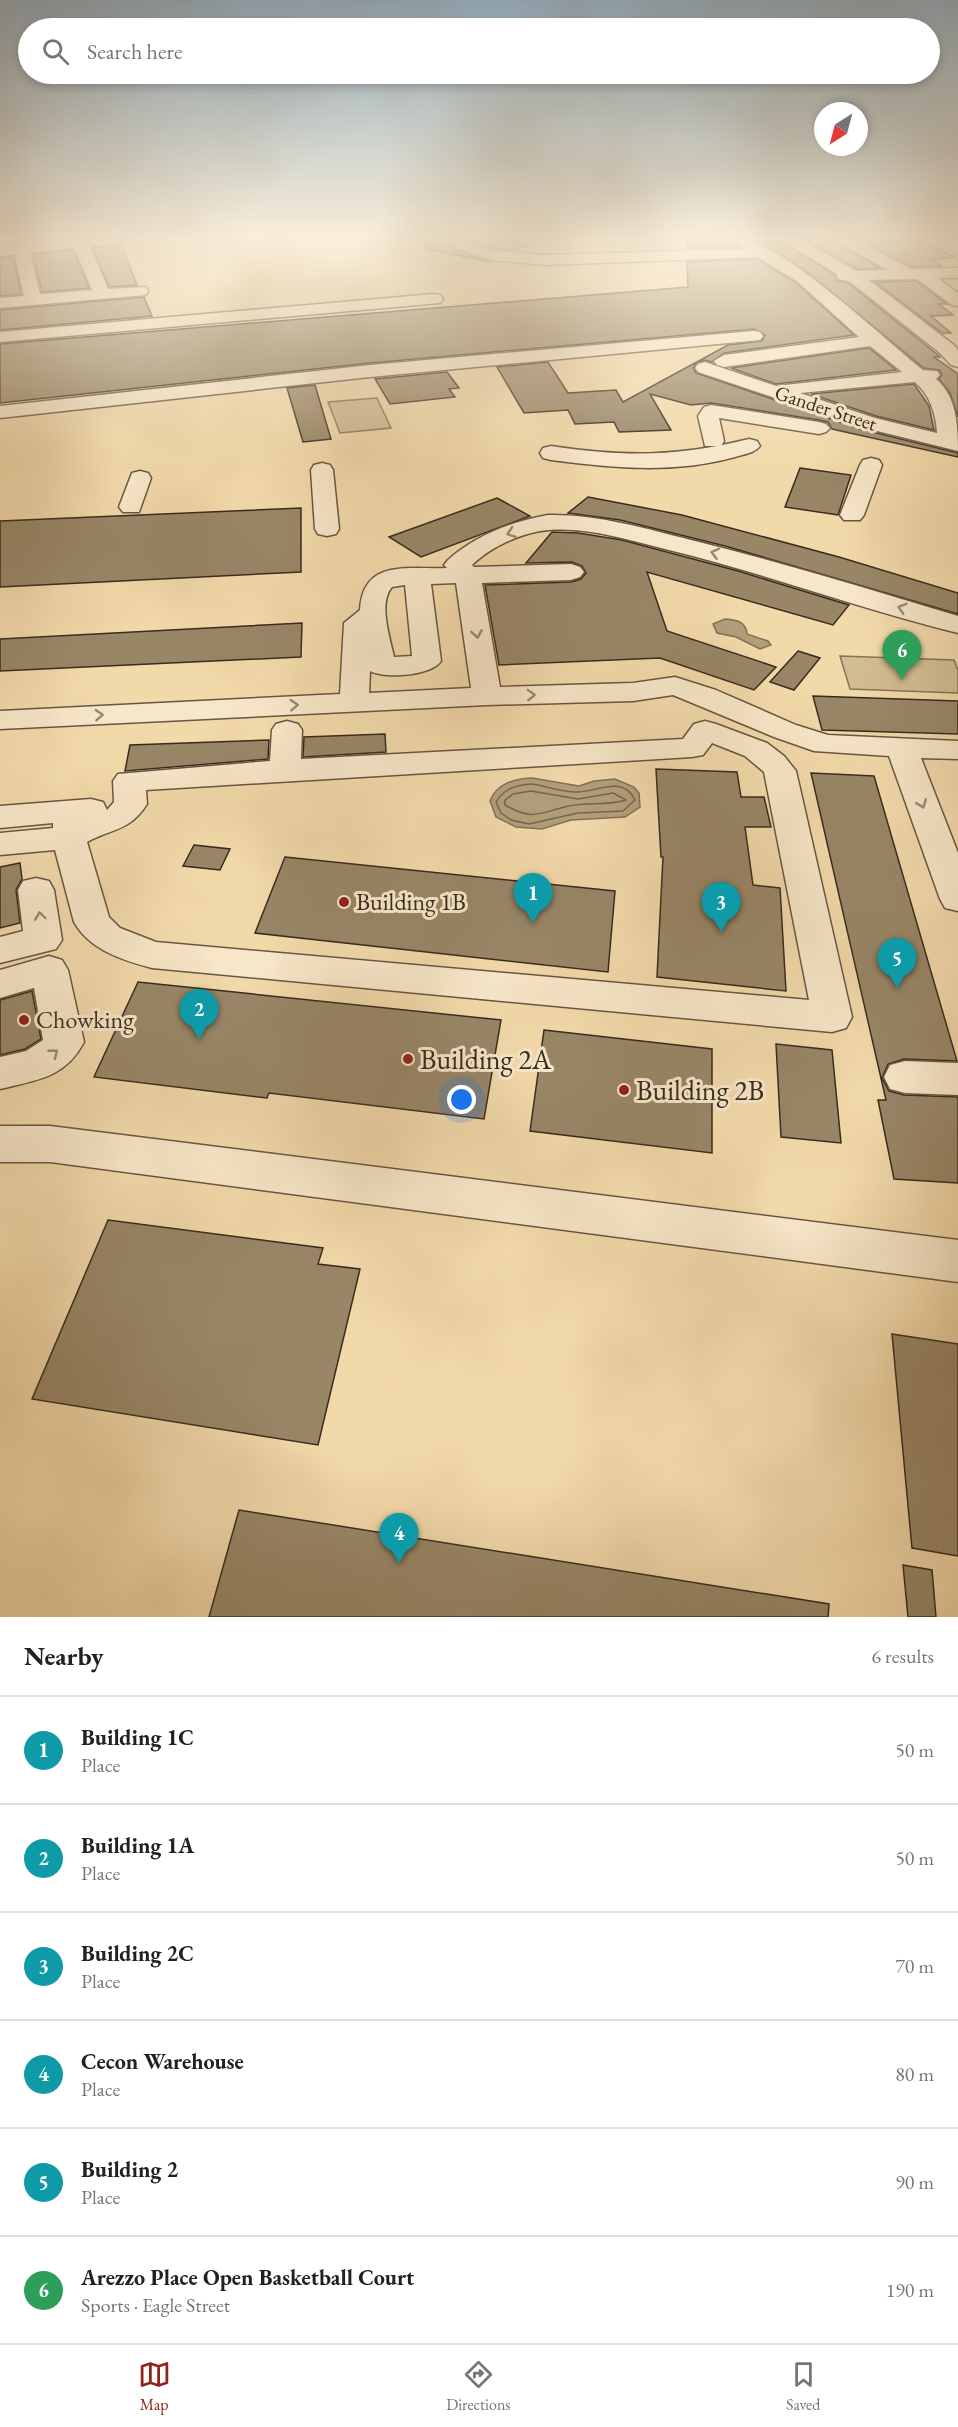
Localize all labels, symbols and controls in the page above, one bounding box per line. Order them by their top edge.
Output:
search box [18,18,940,84]
icon: search [39,35,72,68]
text: Search here [87,37,182,66]
north arrow [814,102,868,156]
street label: Gander Street [772,379,881,437]
one-way arrow [506,526,517,538]
one-way arrow [710,548,720,561]
one-way arrow [897,603,908,615]
one-way arrow [470,629,482,638]
pin: 6 [882,630,922,680]
one-way arrow [526,688,535,701]
one-way arrow [289,699,298,712]
one-way arrow [95,709,104,722]
one-way arrow [915,798,928,809]
pin: 1 [514,874,552,923]
pin: 3 [702,882,740,932]
place label: Building 1B [356,886,466,917]
marker: Building 1B [337,895,351,909]
one-way arrow [34,912,46,921]
pin: 5 [878,938,916,988]
pin: 2 [180,990,218,1039]
place label: Chowking [36,1004,134,1035]
marker: Chowking [17,1013,31,1027]
place label: Building 2A [420,1041,552,1077]
one-way arrow [47,1049,58,1060]
marker: Building 2A [401,1052,415,1066]
place label: Building 2B [636,1072,764,1108]
marker: Building 2B [617,1083,631,1097]
your location [447,1085,476,1114]
pin: 4 [380,1514,418,1563]
text: Nearby [24,1639,104,1673]
text: 6 results [871,1643,934,1669]
text: Building 1C [81,1723,194,1752]
text: 1 [38,1737,49,1763]
text: 50 m [895,1737,934,1763]
text: Place [81,1752,120,1778]
text: Building 1A [81,1831,194,1860]
text: 2 [38,1845,49,1871]
text: 50 m [895,1845,934,1871]
text: Place [81,1860,120,1886]
text: Building 2C [81,1939,194,1968]
text: 3 [38,1953,49,1979]
text: 70 m [895,1953,934,1979]
text: Place [81,1968,120,1994]
text: Cecon Warehouse [81,2047,244,2076]
text: 4 [38,2061,49,2087]
text: 80 m [895,2061,934,2087]
text: Place [81,2076,120,2102]
text: Building 2 [81,2155,178,2184]
text: 5 [38,2169,49,2195]
text: 90 m [895,2169,934,2195]
text: Place [81,2184,120,2210]
text: Arezzo Place Open Basketball Court [81,2263,414,2292]
text: 6 [38,2277,49,2303]
text: 190 m [886,2277,934,2303]
text: Sports · Eagle Street [81,2292,230,2318]
tab: Map [138,2358,171,2415]
tab: Directions [446,2358,511,2415]
tab: Saved [786,2358,820,2415]

